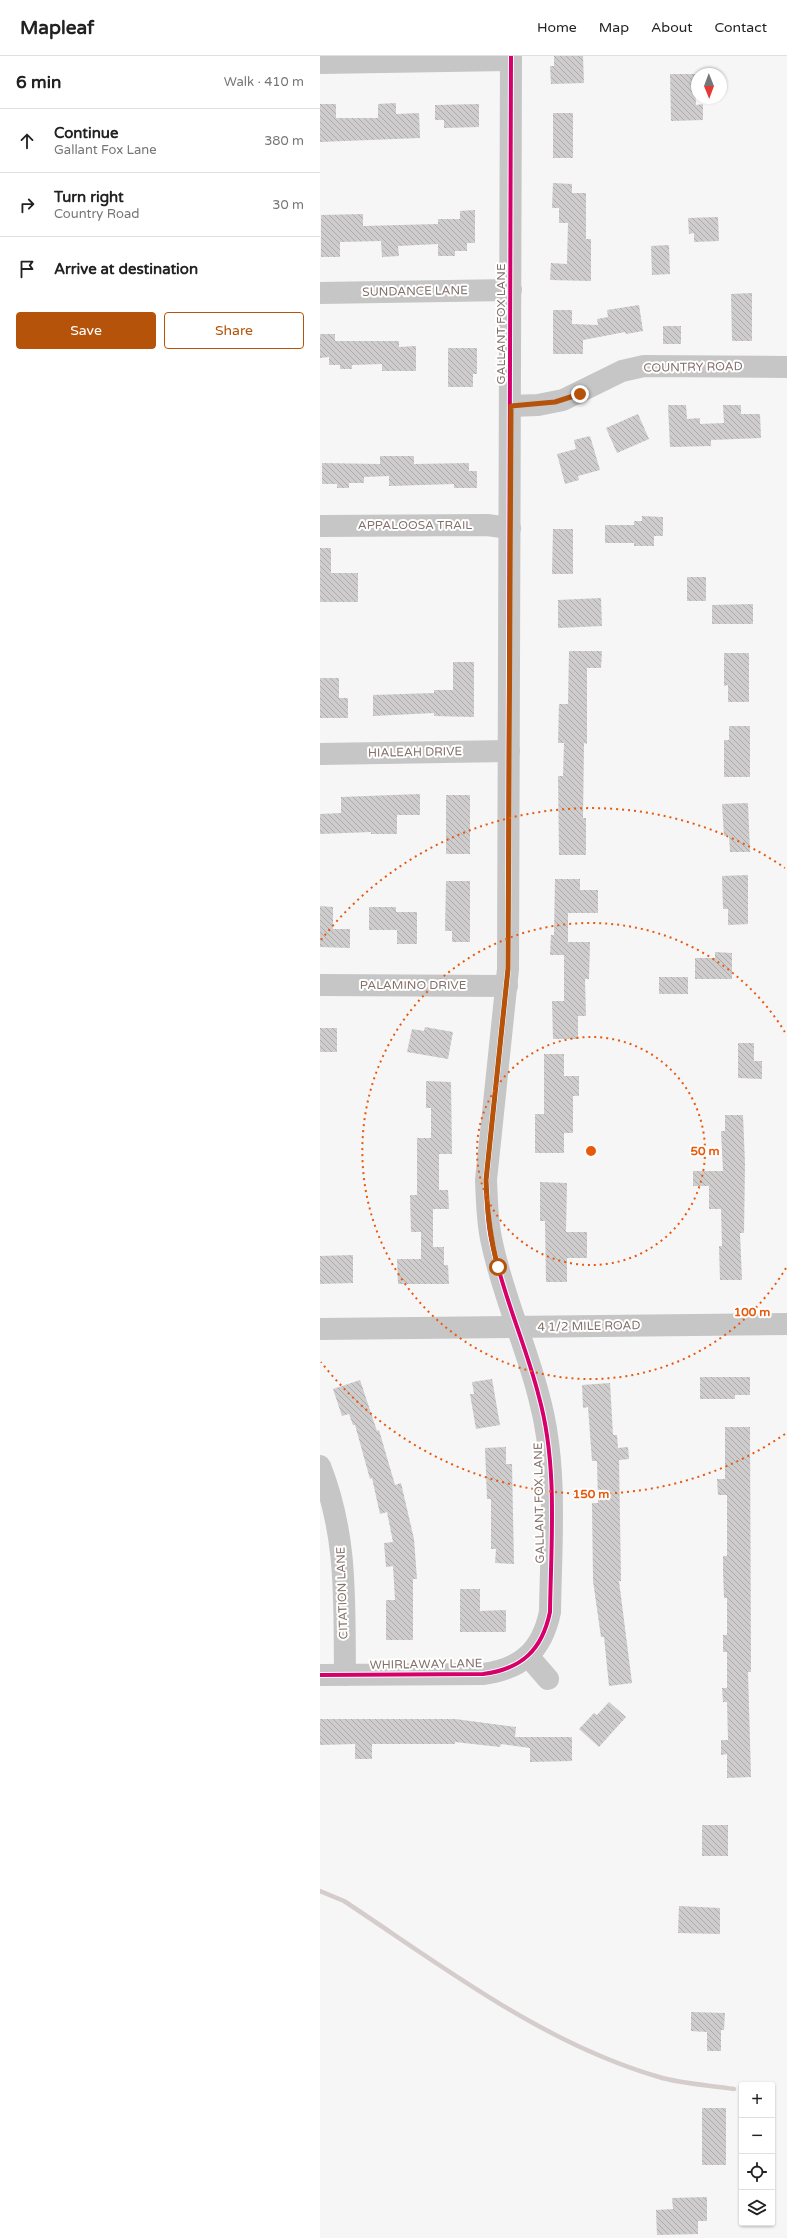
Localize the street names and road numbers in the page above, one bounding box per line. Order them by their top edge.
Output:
street label: GALLANT FOX LANE [494,263,508,385]
street label: SUNDANCE LANE [362,283,468,299]
street label: COUNTRY ROAD [643,359,743,375]
street label: APPALOOSA TRAIL [358,518,472,532]
street label: HIALEAH DRIVE [368,744,463,760]
street label: PALAMINO DRIVE [360,978,467,992]
street label: 4 1/2 MILE ROAD [537,1318,641,1334]
street label: GALLANT FOX LANE [531,1442,547,1564]
street label: CITATION LANE [333,1546,351,1640]
street label: WHIRLAWAY LANE [369,1656,483,1672]

